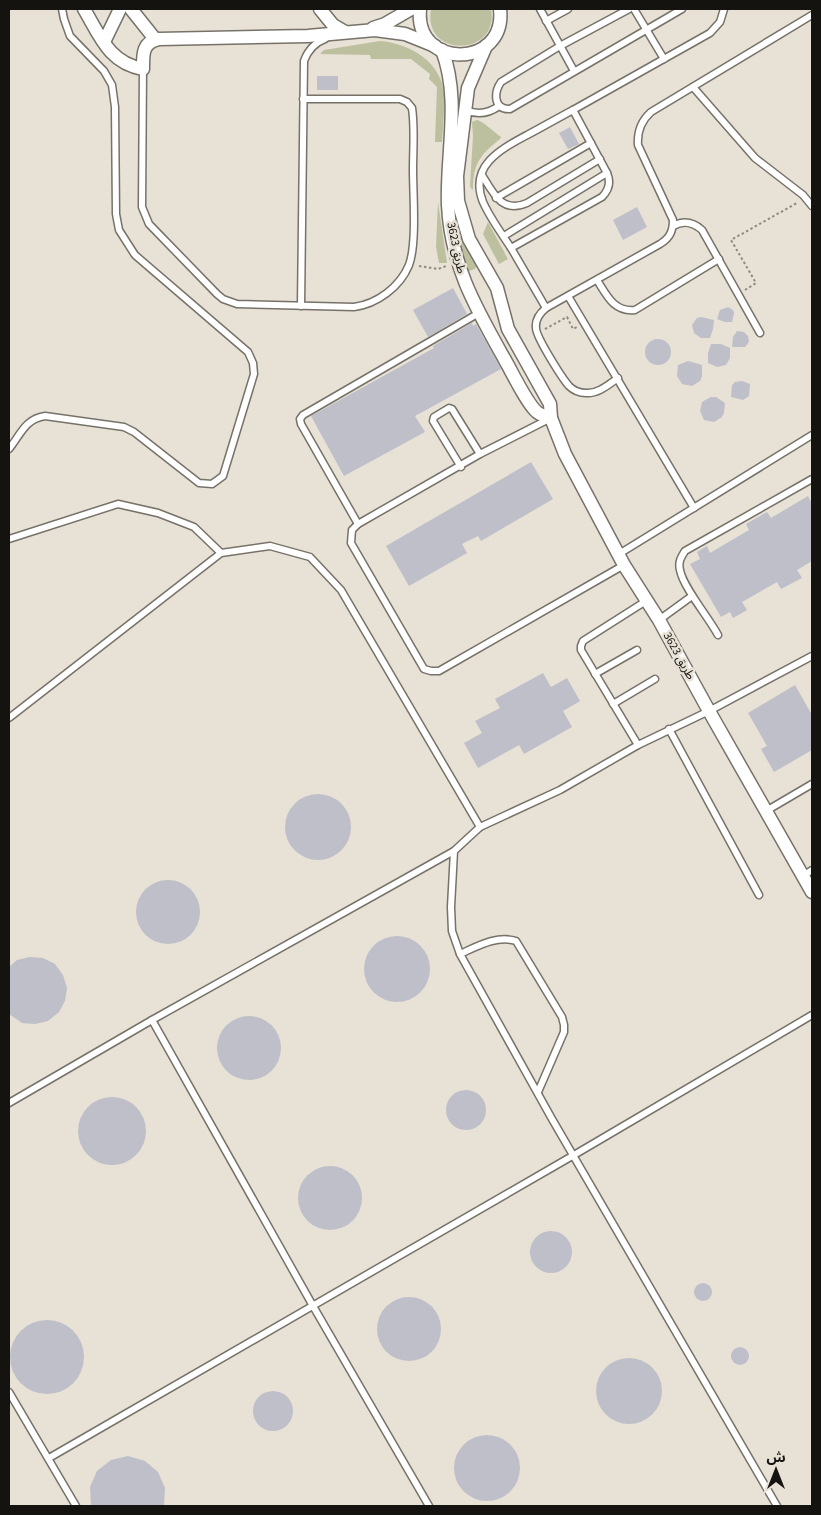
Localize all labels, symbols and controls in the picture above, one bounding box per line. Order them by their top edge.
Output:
street label: طريق 3623 [442,221,470,275]
street label: طريق 3623 [659,629,699,683]
north arrow [751,1445,801,1495]
text: ش [766,1448,786,1468]

